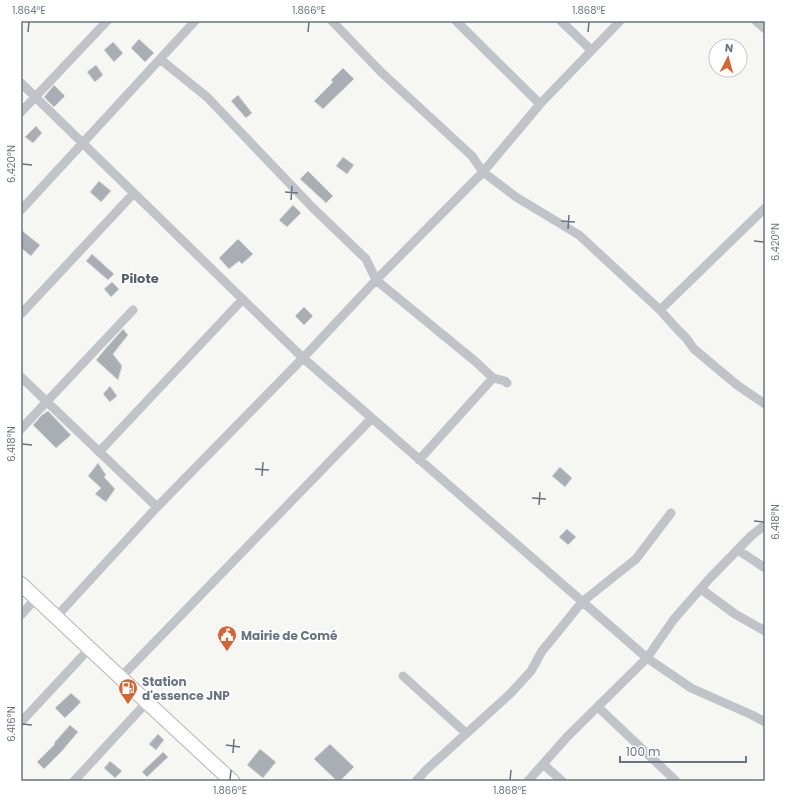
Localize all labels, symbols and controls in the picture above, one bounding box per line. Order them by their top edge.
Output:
text: 1.864°E [12,3,46,18]
text: 1.866°E [292,3,326,18]
text: 1.868°E [572,3,606,18]
north arrow [708,38,748,78]
text: N [724,40,734,56]
text: 6.420°N [4,145,19,183]
text: 6.420°N [768,223,783,261]
district label: Pilote [121,269,159,288]
text: 6.418°N [4,426,19,462]
text: 6.418°N [768,504,783,540]
public building icon: Mairie de Comé [216,624,238,652]
place label: Mairie de Comé [241,627,338,644]
place label: Station d'essence JNP [142,673,230,704]
fuel station icon: Station d'essence JNP [117,677,139,705]
text: 6.416°N [4,706,19,742]
scale bar [620,738,746,764]
text: 100 m [626,743,660,760]
text: 1.866°E [213,783,247,798]
text: 1.868°E [493,783,527,798]

